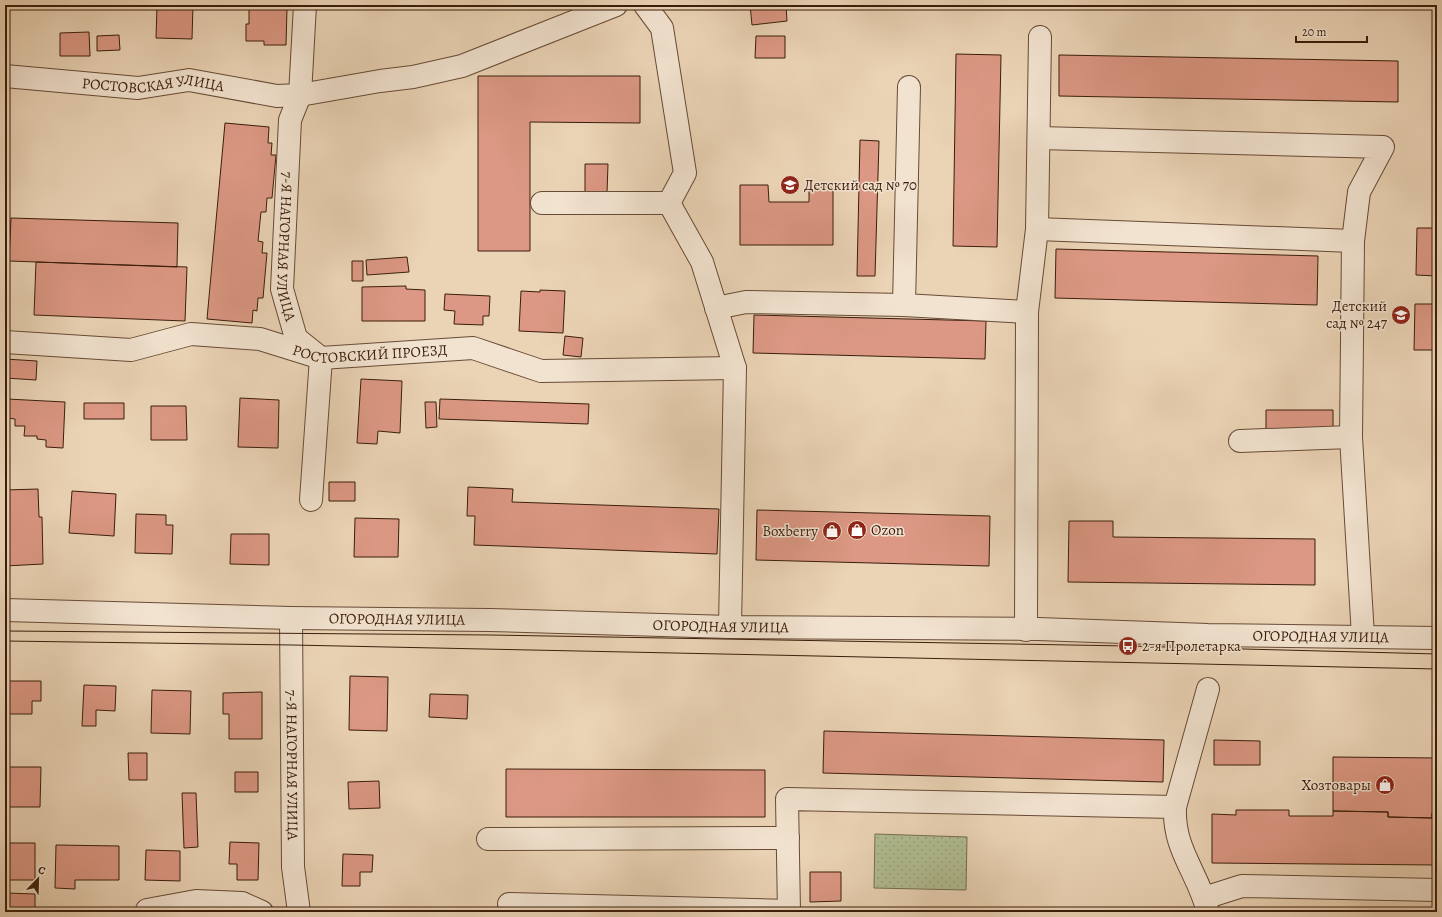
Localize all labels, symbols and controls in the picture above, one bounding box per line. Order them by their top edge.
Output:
scale bar [1296,18,1367,44]
text: 20 m [1302,24,1326,40]
street label: РОСТОВСКАЯ УЛИЦА [81,69,226,98]
street label: 7-Я НАГОРНАЯ УЛИЦА [272,171,301,324]
school or university icon: Детский сад № 70 [779,174,801,196]
place label: Детский сад № 70 [804,175,917,195]
place label: Детский сад № 247 [1326,296,1388,333]
school or university icon: Детский сад № 247 [1390,304,1412,326]
street label: РОСТОВСКИЙ ПРОЕЗД [290,340,448,368]
shop icon: Ozon [846,519,868,541]
shop icon: Boxberry [821,520,843,542]
place label: Ozon [871,520,904,540]
place label: Boxberry [762,521,818,541]
street label: ОГОРОДНАЯ УЛИЦА [329,608,465,630]
street label: ОГОРОДНАЯ УЛИЦА [652,615,789,637]
street label: ОГОРОДНАЯ УЛИЦА [1252,626,1389,647]
bus stop icon: 2-я Пролетарка [1117,635,1139,657]
place label: 2-я Пролетарка [1142,636,1241,656]
street label: 7-Я НАГОРНАЯ УЛИЦА [282,690,303,841]
shop icon: Хозтовары [1374,774,1396,796]
place label: Хозтовары [1301,775,1371,795]
north arrow [18,859,58,899]
text: С [36,862,48,879]

